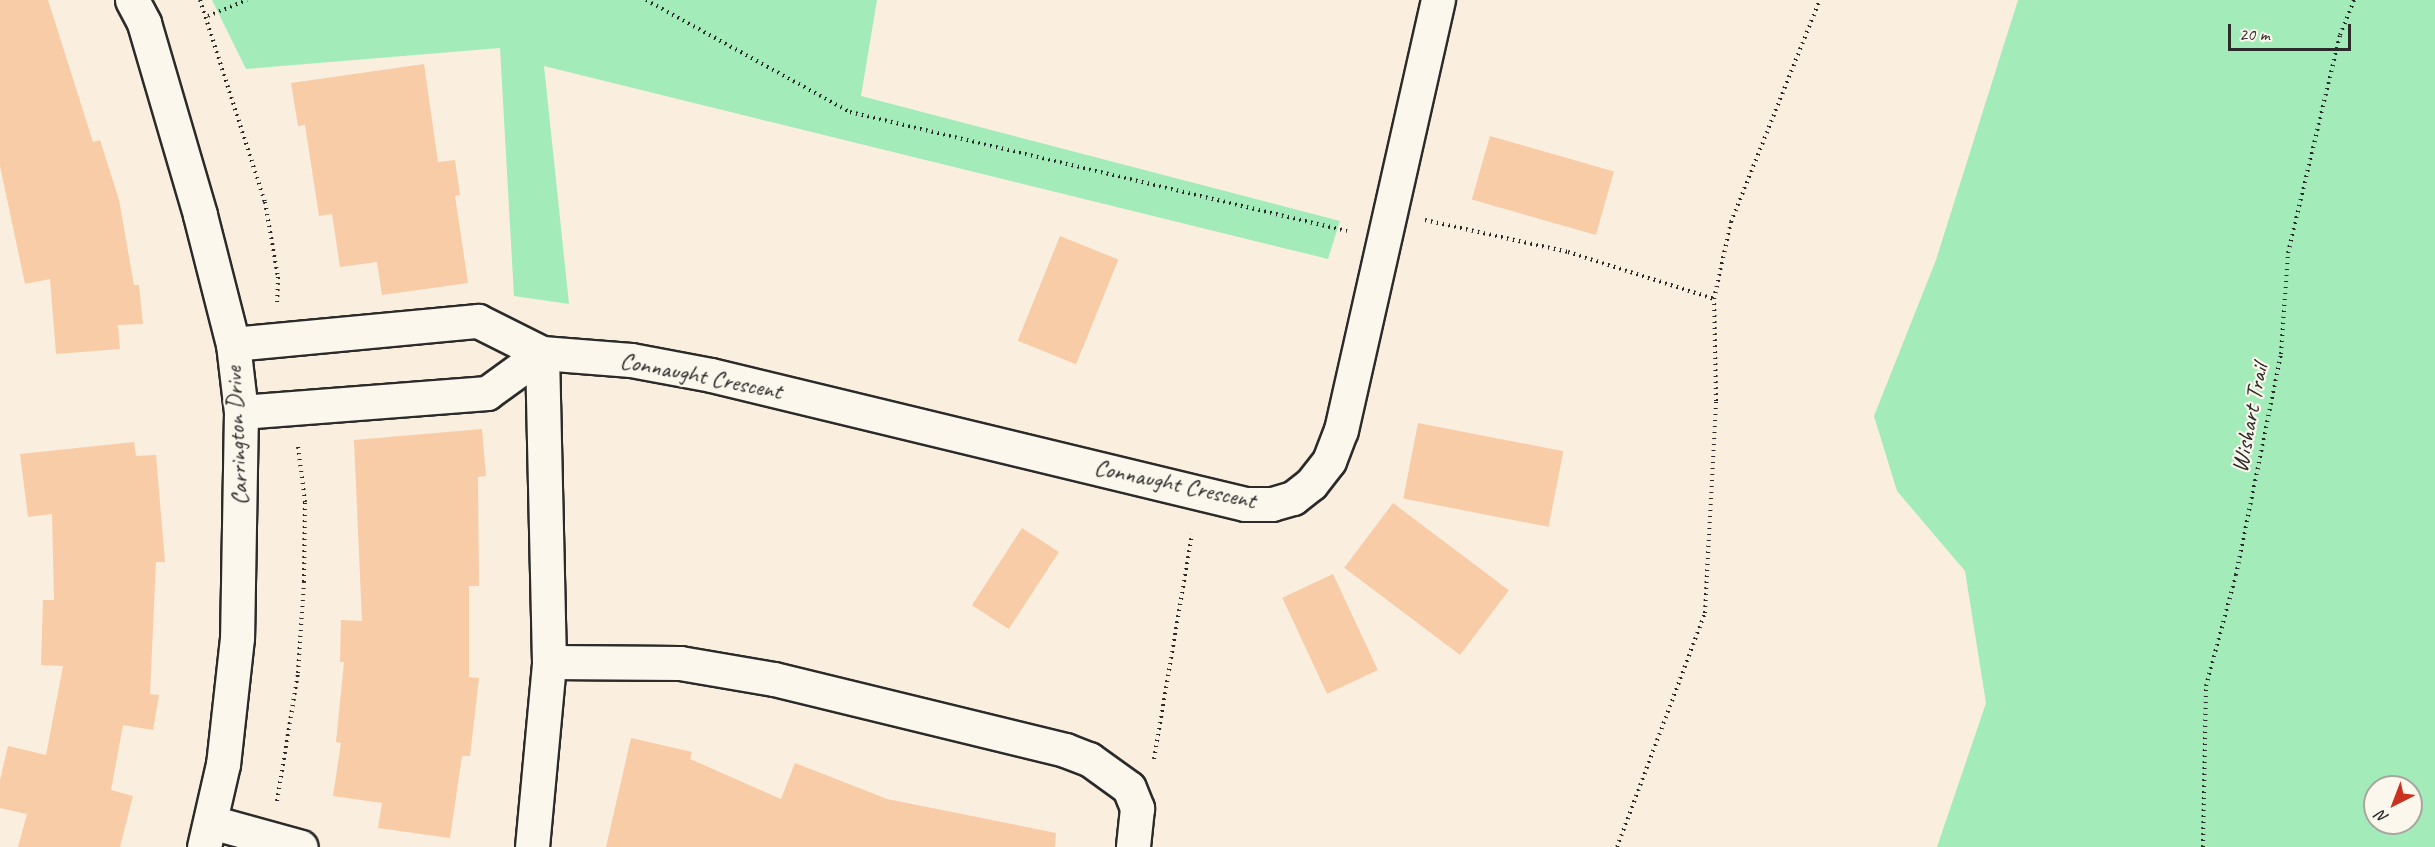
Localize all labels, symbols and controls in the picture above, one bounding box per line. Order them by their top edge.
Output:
scale bar [2231,12,2354,50]
text: 20 m [2239,23,2270,45]
street label: Connaught Crescent [617,346,785,406]
street label: Wishart Trail [2225,361,2275,475]
street label: Carrington Drive [219,366,255,506]
street label: Connaught Crescent [1091,453,1259,515]
north arrow [2363,775,2423,835]
text: N [2372,806,2393,828]

